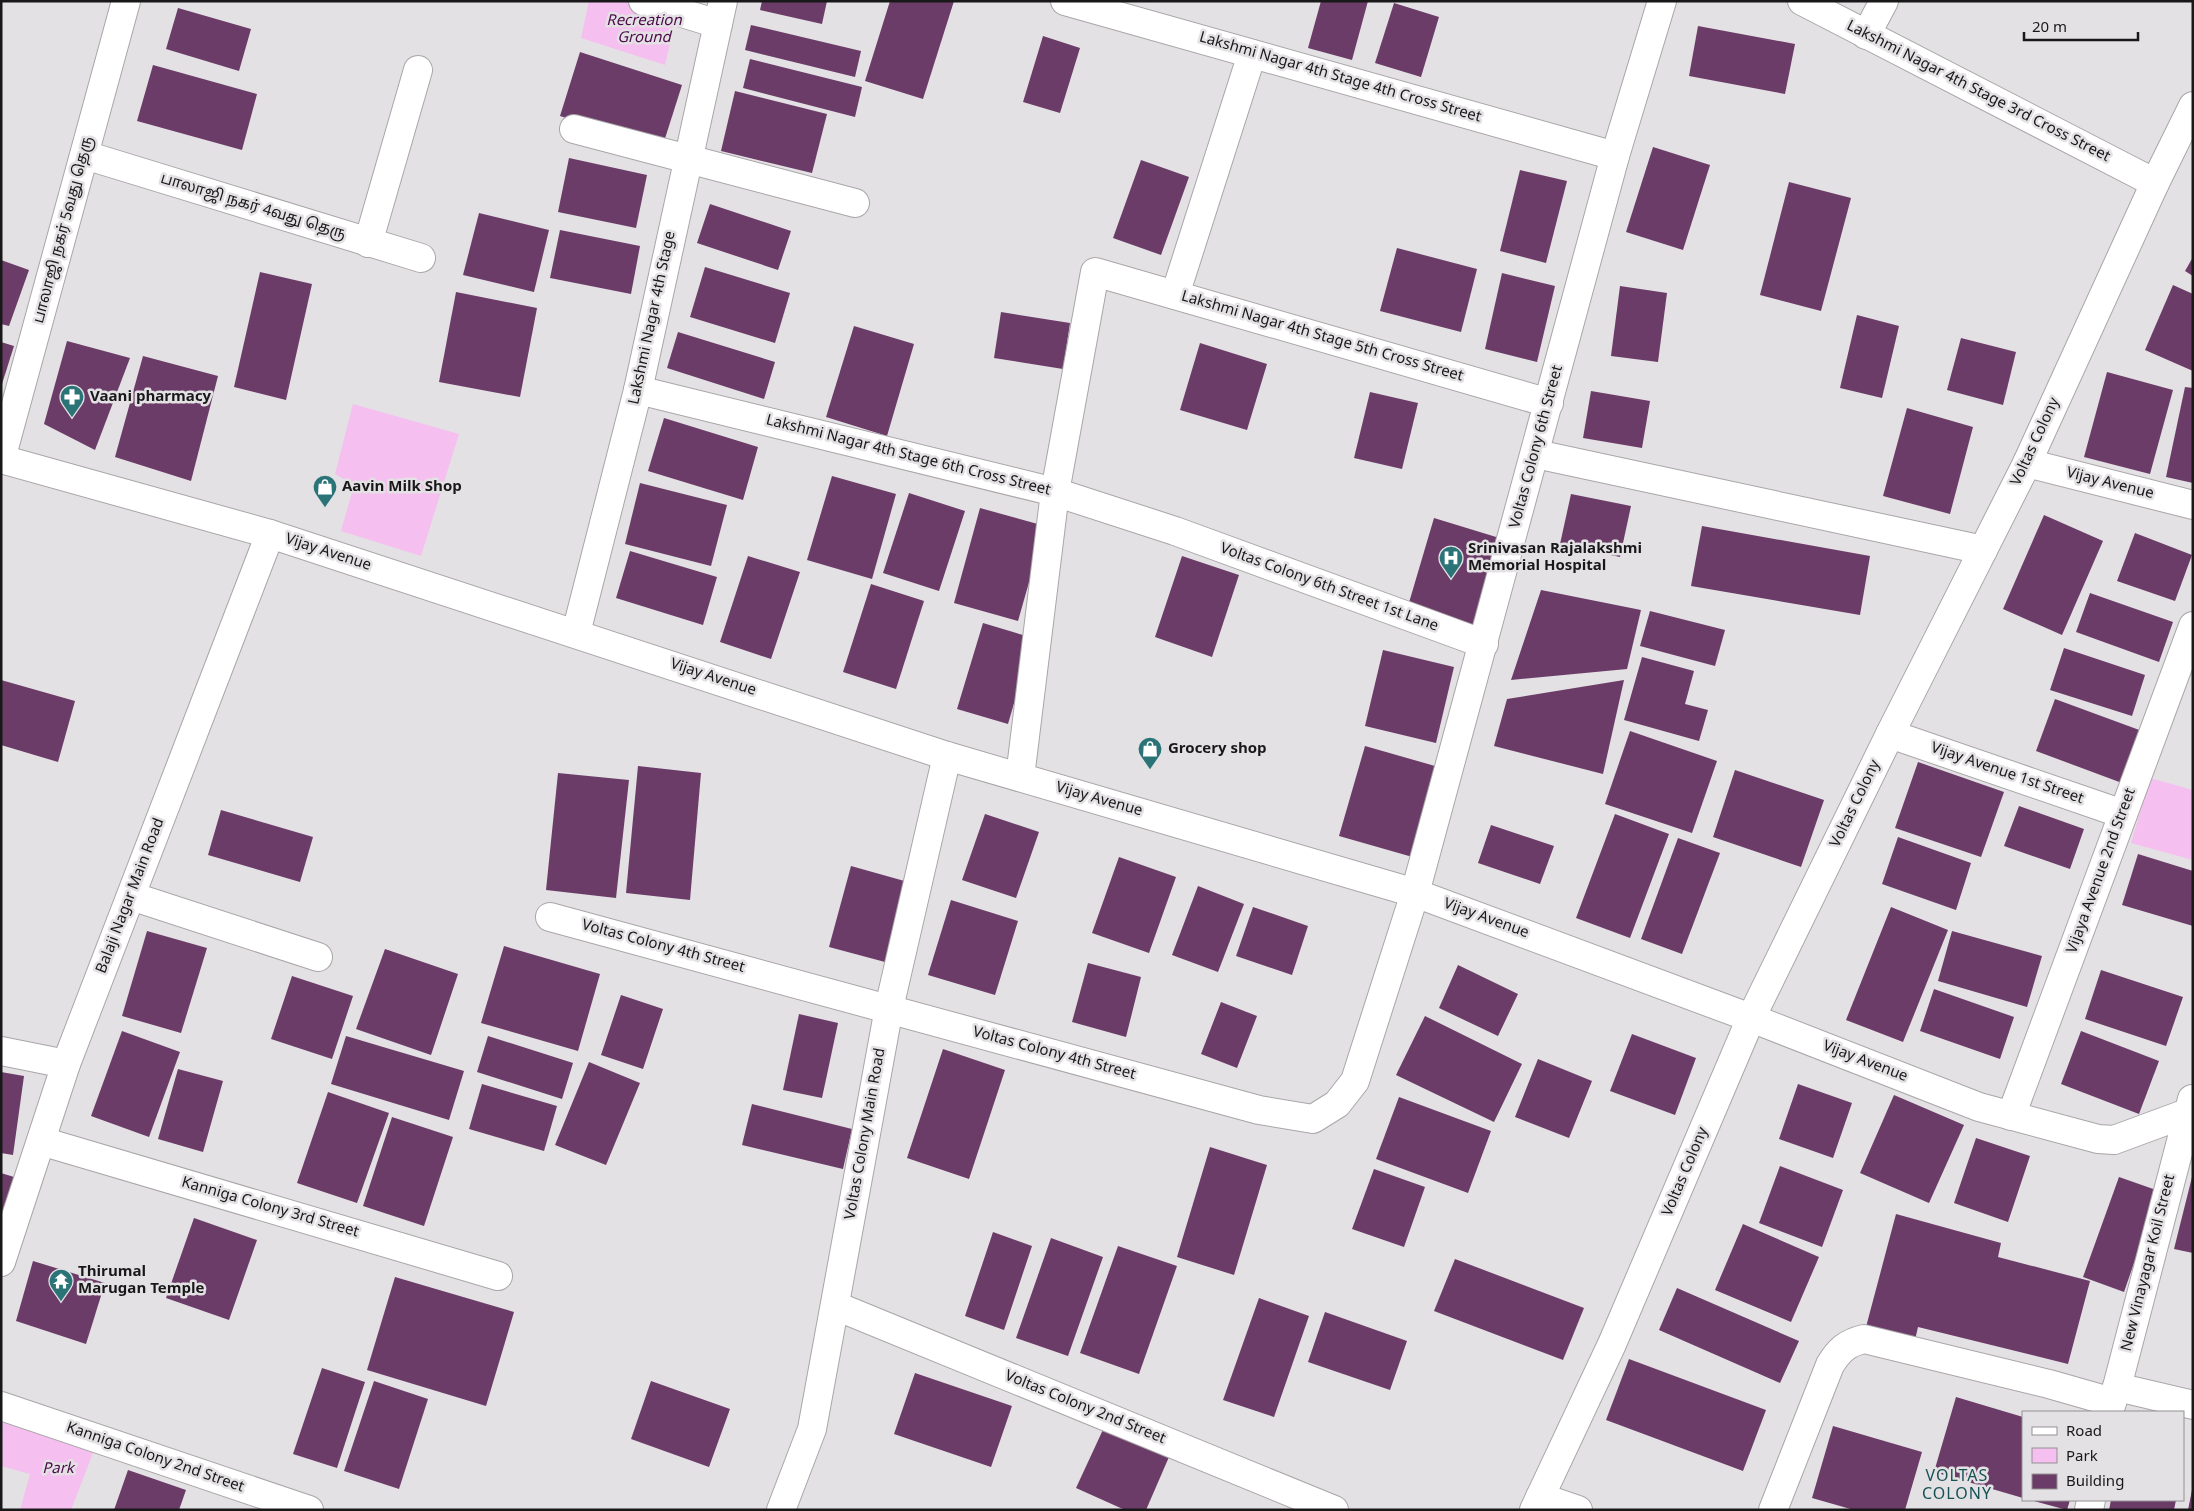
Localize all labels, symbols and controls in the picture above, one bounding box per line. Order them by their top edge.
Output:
scale bar [2024,10,2138,42]
park label: Recreation Ground [606,12,682,48]
street label: Lakshmi Nagar 4th Stage 3rd Cross Street [1843,17,2113,167]
text: 20 m [2032,19,2067,38]
street label: Lakshmi Nagar 4th Stage 4th Cross Street [1197,29,1484,128]
street label: பாலாஜி நகர் 5வது தெரு [30,134,98,325]
street label: பாலாஜி நகர் 4வது தெரு [158,170,348,244]
street label: Lakshmi Nagar 4th Stage [625,229,681,407]
street label: Lakshmi Nagar 4th Stage 5th Cross Street [1179,288,1466,387]
street label: Voltas Colony 6th Street [1506,363,1568,531]
pharmacy icon: Vaani pharmacy [59,384,85,418]
place label: Vaani pharmacy [90,388,212,407]
street label: Voltas Colony [2007,395,2065,489]
street label: Lakshmi Nagar 4th Stage 6th Cross Street [764,411,1053,501]
street label: Vijay Avenue [2064,464,2156,504]
shop icon: Aavin Milk Shop [312,474,338,508]
place label: Aavin Milk Shop [342,478,462,497]
street label: Vijay Avenue [283,530,373,576]
street label: Voltas Colony 6th Street 1st Lane [1217,540,1441,636]
place label: Srinivasan Rajalakshmi Memorial Hospital [1468,540,1642,576]
hospital icon: Srinivasan Rajalakshmi Memorial Hospital [1438,545,1464,579]
street label: Vijay Avenue [668,655,758,701]
shop icon: Grocery shop [1137,736,1163,770]
street label: Vijay Avenue 1st Street [1928,739,2086,809]
place label: Grocery shop [1168,740,1267,759]
street label: Voltas Colony [1827,757,1886,851]
street label: Vijay Avenue [1053,779,1145,821]
street label: Vijaya Avenue 2nd Street [2063,785,2141,956]
street label: Balaji Nagar Main Road [93,816,169,976]
street label: Vijay Avenue [1441,895,1531,943]
street label: Voltas Colony 4th Street [579,916,747,978]
street label: Voltas Colony 4th Street [970,1023,1138,1085]
street label: Vijay Avenue [1820,1037,1910,1087]
street label: Voltas Colony Main Road [842,1047,890,1221]
street label: Voltas Colony [1659,1124,1713,1219]
street label: New Vinayagar Koil Street [2118,1172,2180,1353]
street label: Kanniga Colony 3rd Street [179,1174,361,1243]
place label: Thirumal Marugan Temple [78,1263,204,1299]
temple icon: Thirumal Marugan Temple [48,1268,74,1302]
street label: Voltas Colony 2nd Street [1002,1367,1169,1449]
legend [2022,1411,2184,1501]
street label: Kanniga Colony 2nd Street [64,1419,247,1498]
text: Road [2066,1423,2102,1442]
text: Park [2066,1448,2098,1467]
park label: Park [42,1460,76,1479]
district label: VOLTAS COLONY [1922,1467,1992,1505]
text: Building [2066,1473,2124,1492]

